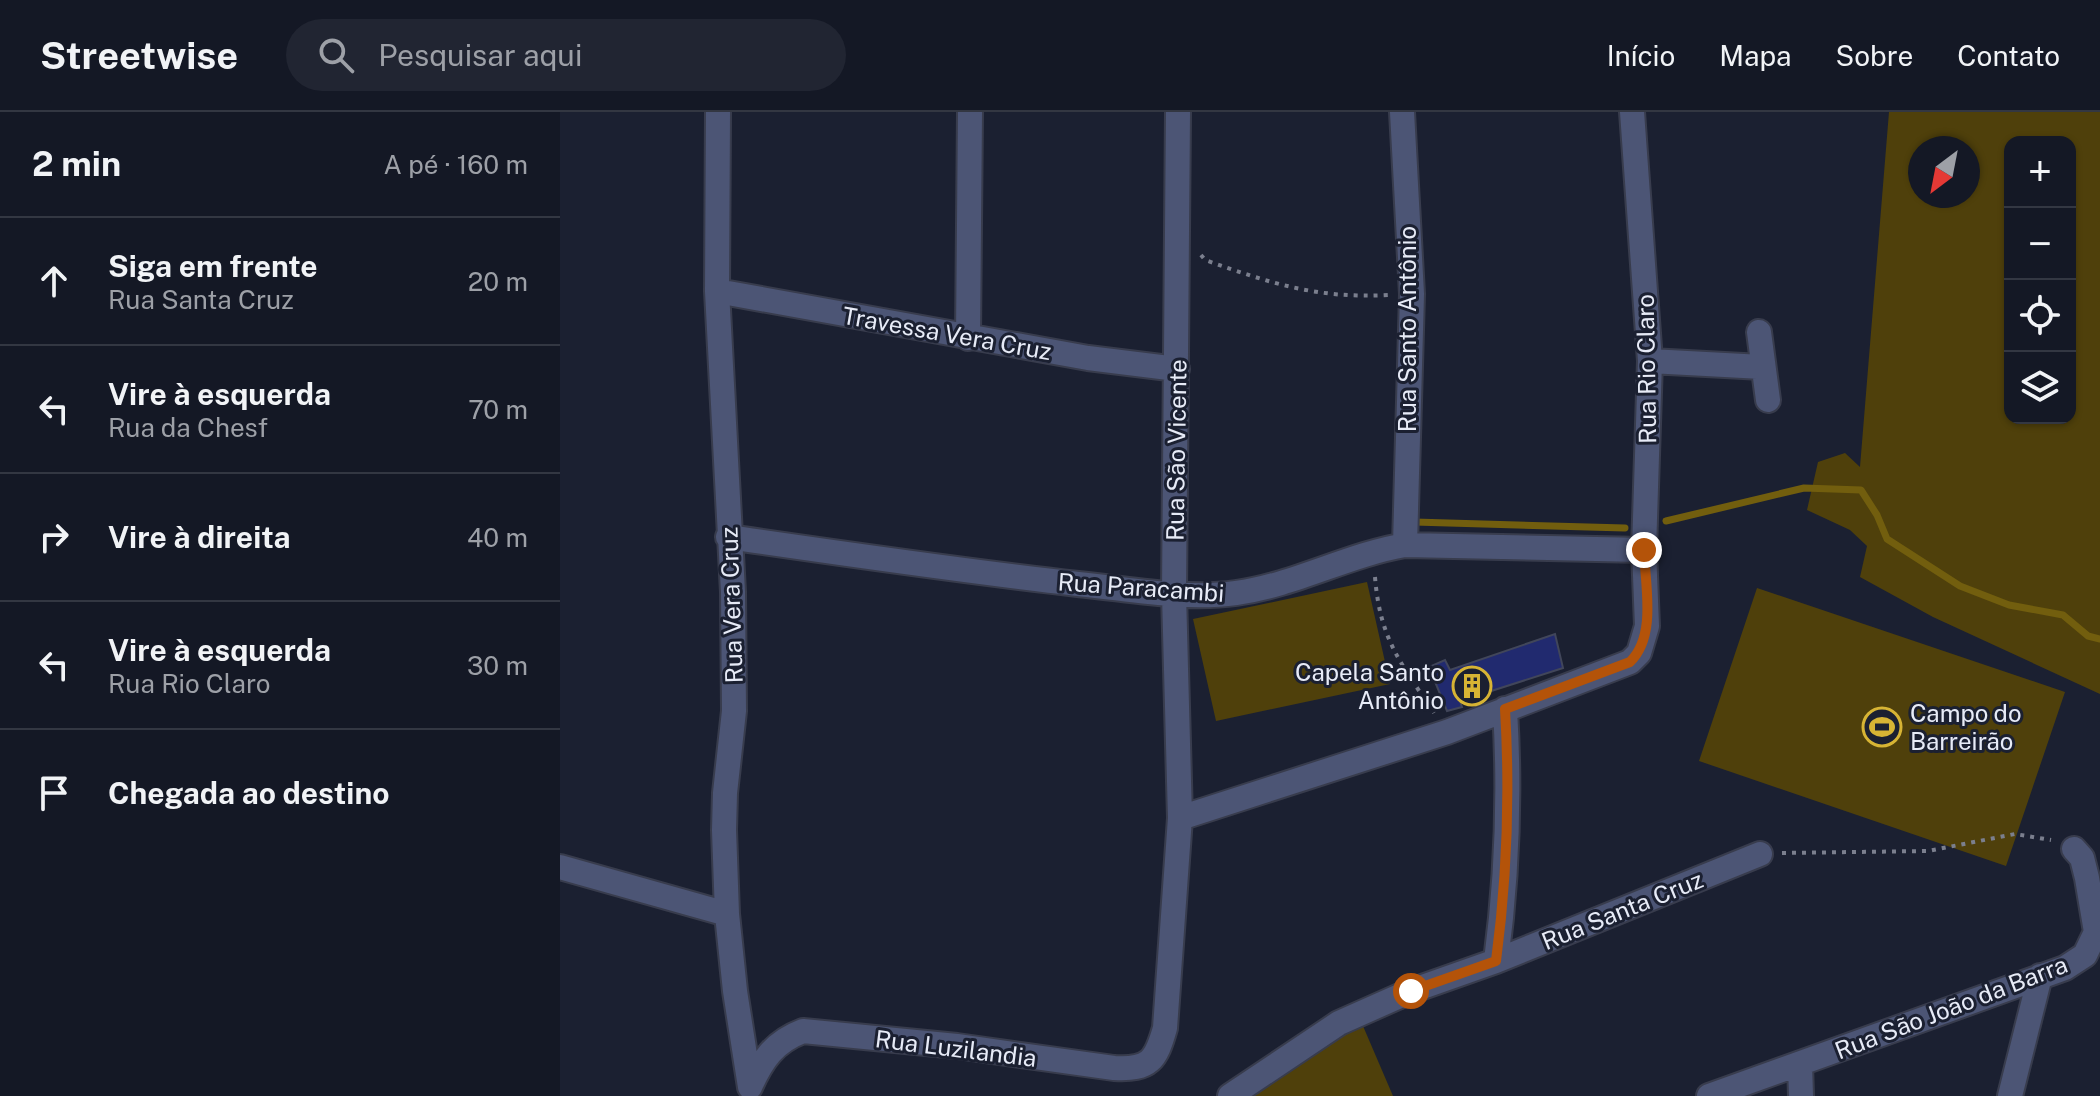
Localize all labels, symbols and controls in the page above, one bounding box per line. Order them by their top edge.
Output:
search box [286,19,846,91]
text: Streetwise [40,33,238,78]
icon: search [314,33,358,77]
text: Pesquisar aqui [378,37,582,73]
text: Início [1607,39,1675,72]
text: Mapa [1719,39,1791,72]
text: Sobre [1835,39,1913,72]
text: Contato [1957,39,2060,72]
north arrow [1908,136,1980,208]
map controls [2004,136,2076,424]
button: + [2004,136,2076,208]
text: 2 min [32,144,121,184]
text: A pé · 160 m [383,149,528,180]
button: − [2004,208,2076,280]
street label: Rua Santo Antônio [1393,226,1421,432]
text: Siga em frente [108,248,318,284]
icon: ahead [32,259,76,303]
text: 20 m [468,266,528,297]
button: locate [2004,280,2076,352]
text: Rua Santa Cruz [108,284,294,315]
street label: Rua Rio Claro [1631,294,1661,444]
street label: Travessa Vera Cruz [840,301,1054,365]
button: layers [2004,352,2076,424]
street label: Rua São Vicente [1160,359,1192,541]
text: Vire à esquerda [108,376,331,412]
icon: left [32,387,76,431]
text: 70 m [468,394,528,425]
text: Rua da Chesf [108,412,268,443]
icon: right [32,515,76,559]
text: Vire à direita [108,519,291,555]
text: 40 m [467,522,528,553]
street label: Rua Vera Cruz [714,526,748,684]
route end [1626,532,1662,568]
street label: Rua Paracambi [1057,567,1225,607]
text: Vire à esquerda [108,632,331,668]
icon: left [32,643,76,687]
text: 30 m [467,650,528,681]
place label: Capela Santo Antônio [1295,658,1444,714]
building icon: Capela Santo Antônio [1451,665,1493,707]
text: Rua Rio Claro [108,668,271,699]
place label: Campo do Barreirão [1910,699,2022,755]
sports icon: Campo do Barreirão [1861,706,1903,748]
icon: arrive [32,771,76,815]
text: Chegada ao destino [108,775,389,811]
street label: Rua Santa Cruz [1537,865,1707,955]
street label: Rua São João da Barra [1831,950,2071,1064]
route start [1393,973,1429,1009]
street label: Rua Luzilandia [874,1024,1038,1072]

